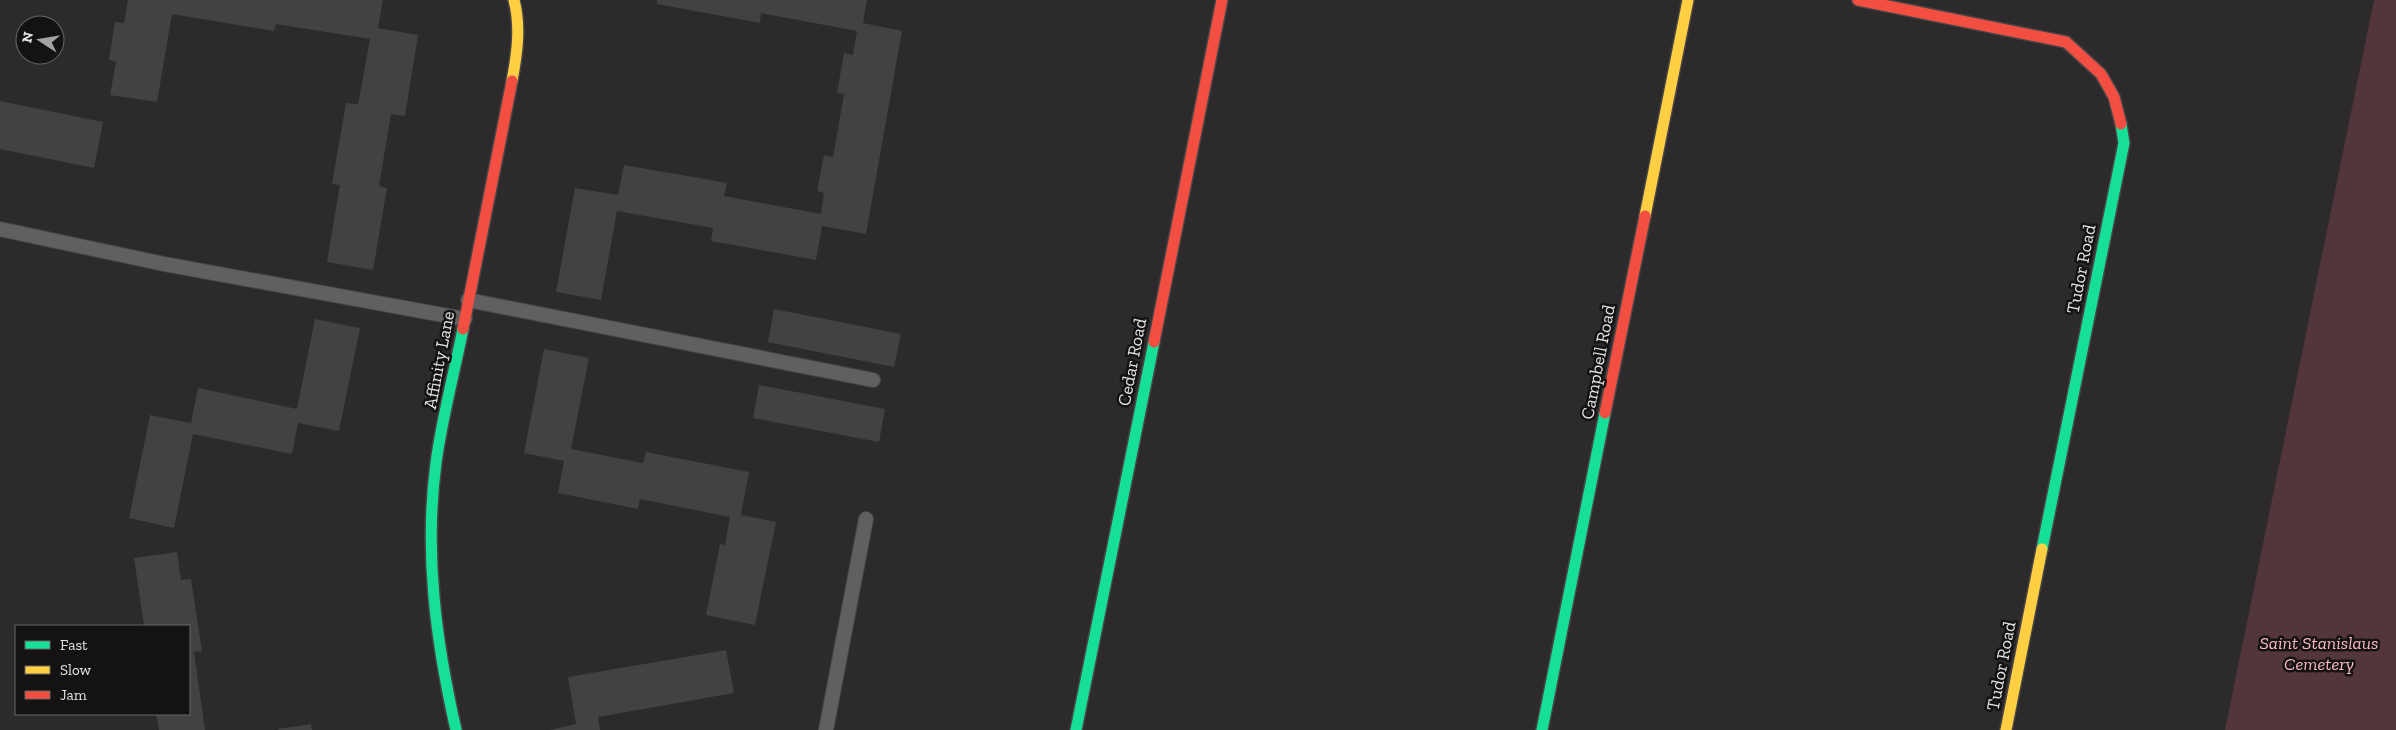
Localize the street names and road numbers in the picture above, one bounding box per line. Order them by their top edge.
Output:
street label: Tudor Road [2062,222,2100,315]
street label: Campbell Road [1576,303,1620,421]
street label: Affinity Lane [419,309,459,411]
street label: Cedar Road [1113,316,1151,408]
street label: Tudor Road [1982,619,2020,712]

